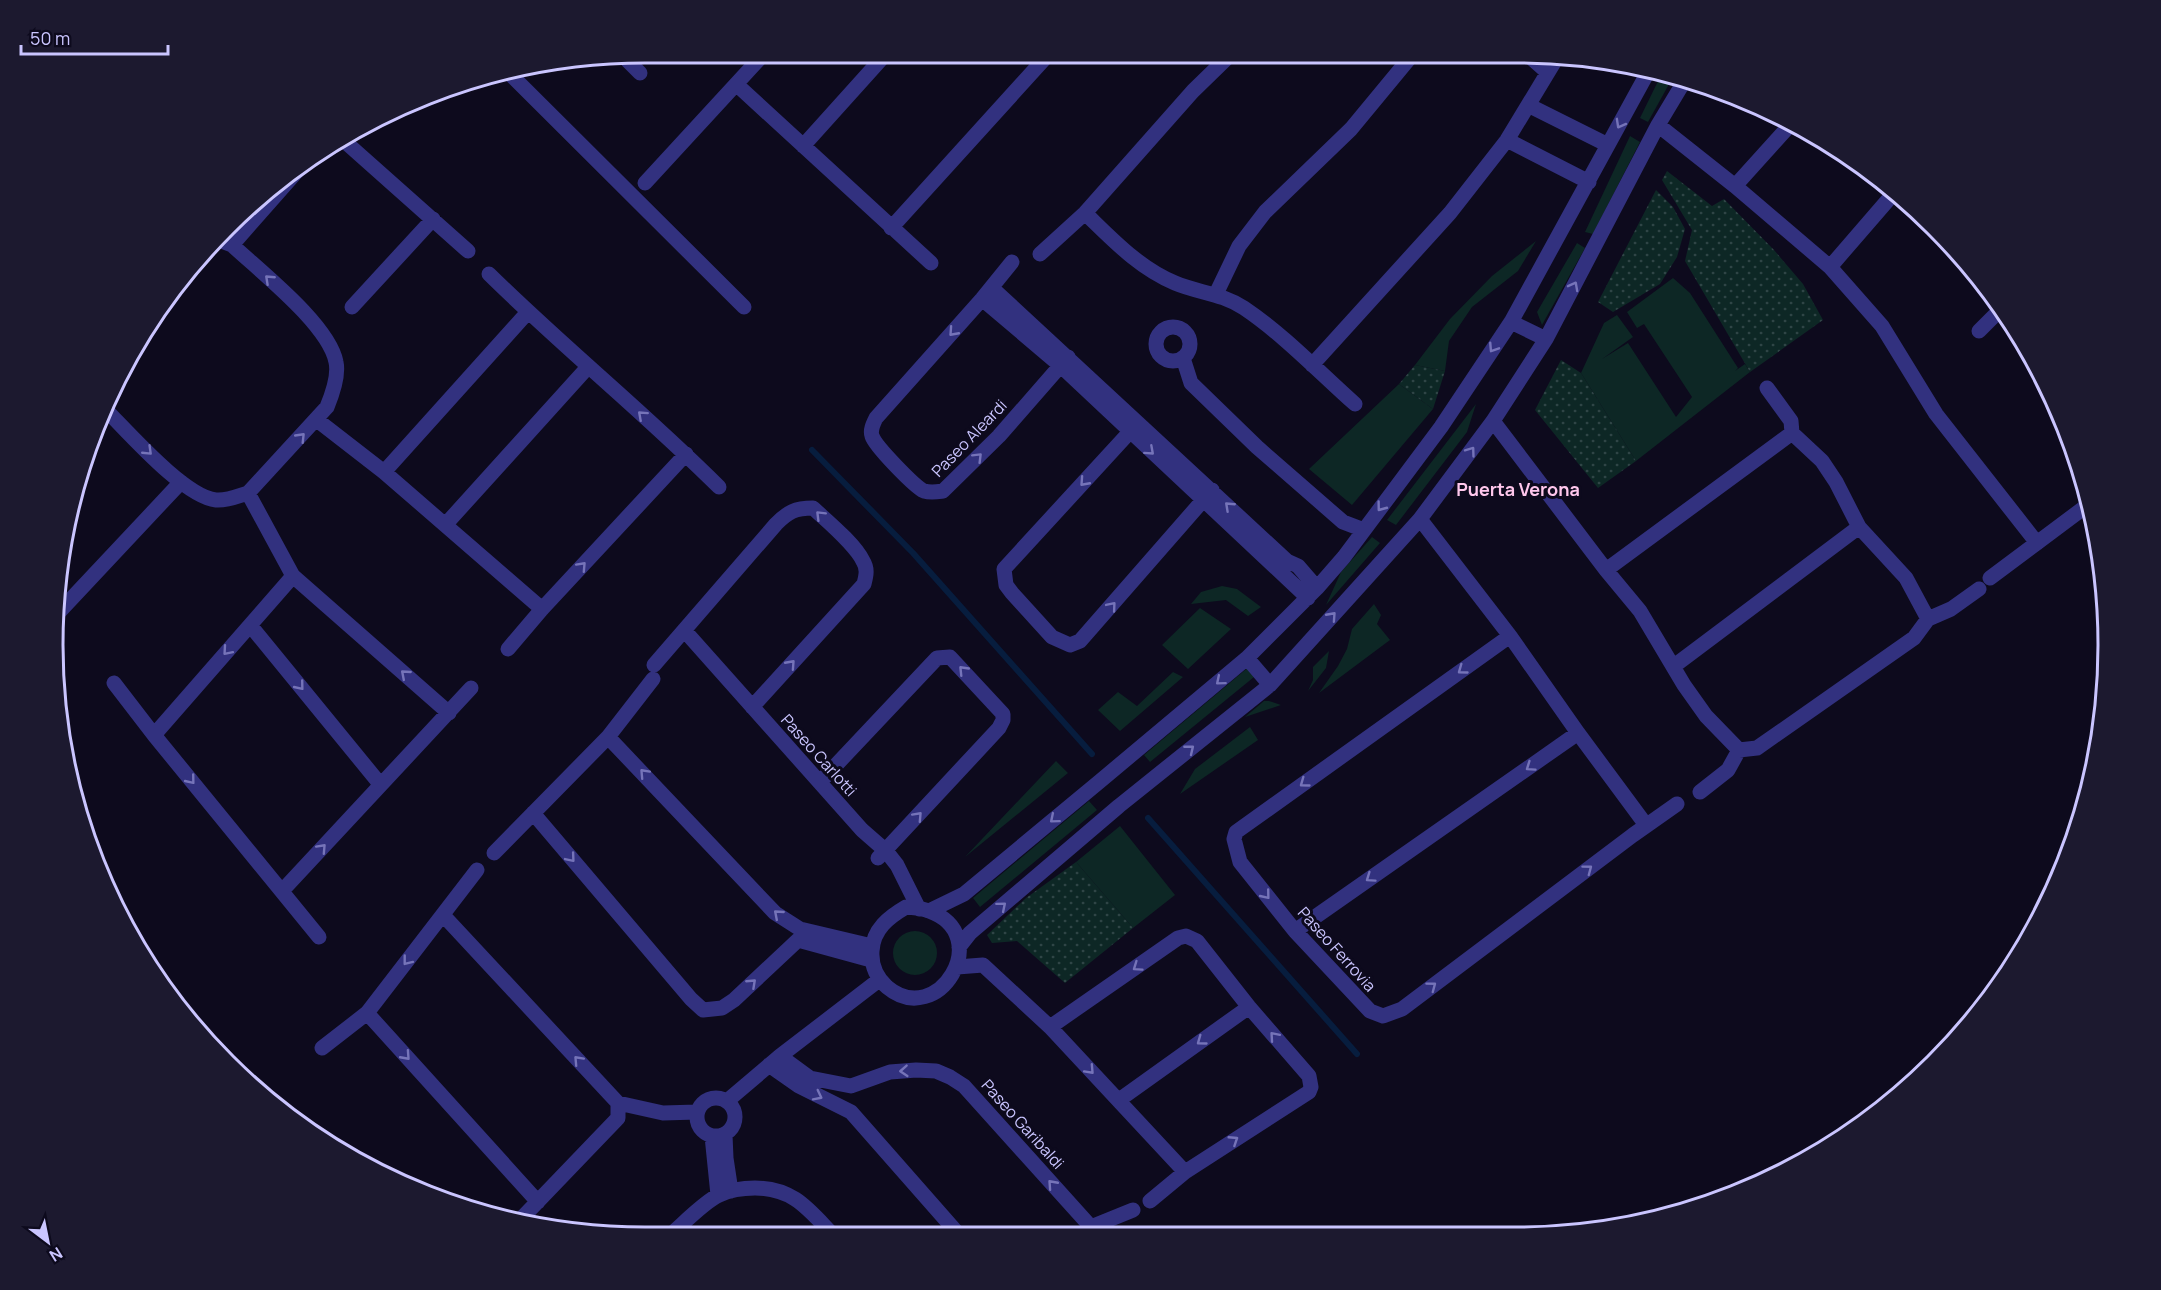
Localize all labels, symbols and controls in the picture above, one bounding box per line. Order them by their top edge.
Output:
scale bar [21,18,168,56]
text: 50 m [30,26,70,50]
one-way arrow [1616,117,1627,128]
one-way arrow [265,275,276,286]
one-way arrow [1567,282,1578,292]
one-way arrow [949,325,960,335]
one-way arrow [1489,341,1500,352]
street label: Paseo Aleardi [927,395,1011,481]
one-way arrow [638,411,649,422]
one-way arrow [294,433,305,444]
one-way arrow [141,444,151,455]
one-way arrow [1143,444,1154,455]
one-way arrow [1463,446,1474,457]
one-way arrow [971,454,982,464]
one-way arrow [1080,475,1091,485]
district label: Puerta Verona [1456,477,1580,501]
one-way arrow [1377,501,1388,512]
one-way arrow [1225,502,1235,513]
one-way arrow [817,512,828,523]
one-way arrow [575,562,586,573]
one-way arrow [1105,602,1116,612]
one-way arrow [1325,612,1336,623]
one-way arrow [223,644,234,655]
one-way arrow [784,660,795,671]
one-way arrow [1458,663,1469,674]
one-way arrow [959,666,970,677]
one-way arrow [401,670,412,681]
one-way arrow [1216,673,1227,684]
one-way arrow [293,679,304,690]
street label: Paseo Carlotti [776,709,862,801]
one-way arrow [1183,745,1194,756]
one-way arrow [1526,760,1537,771]
one-way arrow [640,769,651,780]
one-way arrow [184,773,195,784]
one-way arrow [1299,776,1310,787]
one-way arrow [911,812,922,823]
one-way arrow [1050,812,1061,823]
one-way arrow [314,844,325,855]
one-way arrow [563,851,574,862]
one-way arrow [1581,865,1592,876]
one-way arrow [1366,871,1377,882]
one-way arrow [1258,888,1269,899]
street label: Paseo Ferrovia [1293,902,1381,996]
one-way arrow [995,903,1006,914]
one-way arrow [774,910,785,921]
one-way arrow [403,955,414,966]
one-way arrow [1133,960,1144,971]
one-way arrow [745,980,756,991]
one-way arrow [1426,982,1437,993]
one-way arrow [1270,1032,1281,1042]
one-way arrow [1197,1034,1208,1045]
one-way arrow [399,1049,410,1060]
one-way arrow [574,1056,585,1067]
one-way arrow [1083,1063,1094,1074]
one-way arrow [900,1064,909,1077]
street label: Paseo Garibaldi [977,1074,1069,1174]
one-way arrow [812,1089,823,1100]
one-way arrow [1228,1137,1239,1148]
one-way arrow [1048,1180,1059,1191]
north arrow [18,1212,78,1272]
text: N [45,1242,67,1267]

